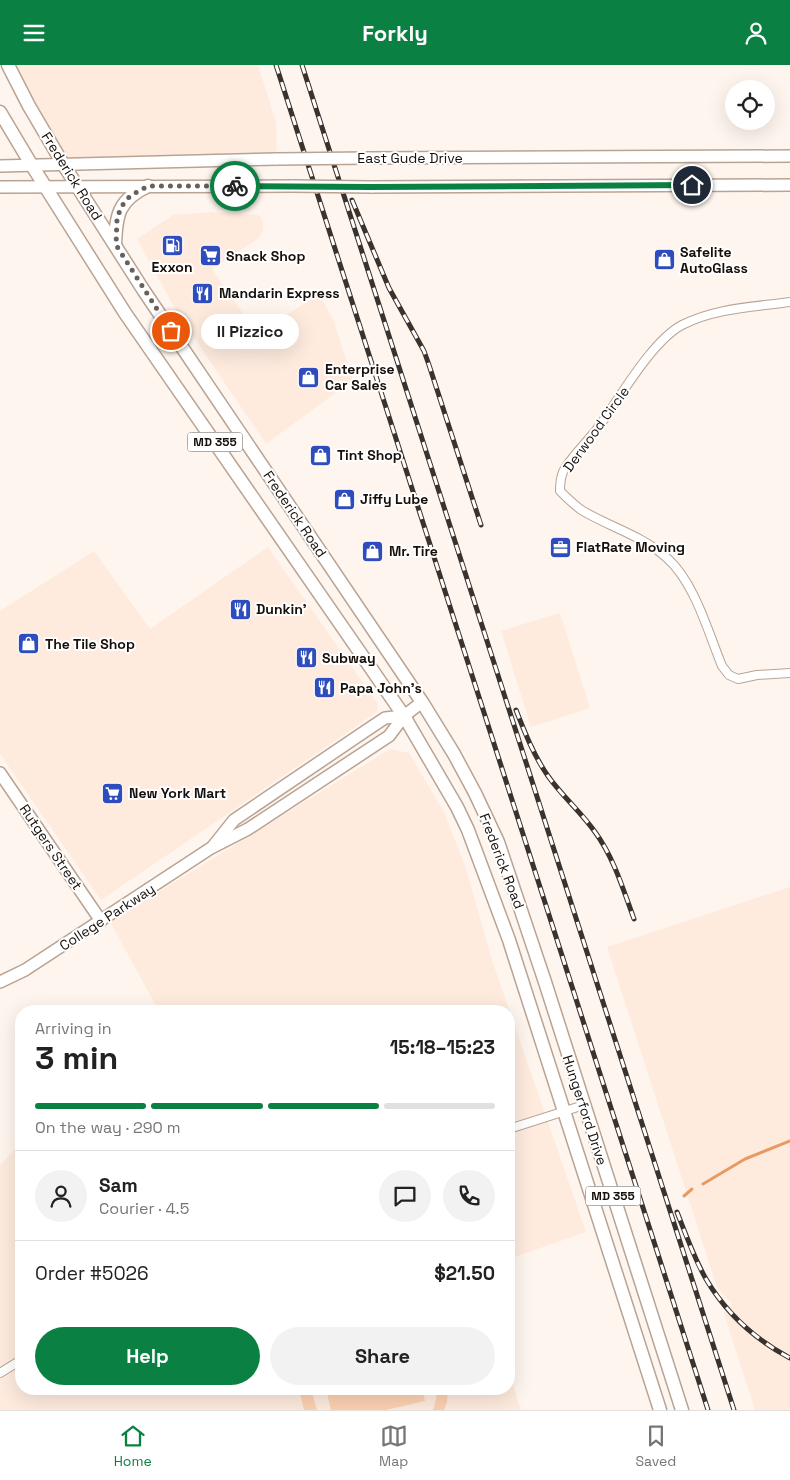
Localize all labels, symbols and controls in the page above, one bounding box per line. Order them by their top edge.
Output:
icon: menu [20,19,48,47]
text: Forkly [362,19,428,47]
icon: person [742,19,770,47]
map controls [725,80,775,130]
button: locate [725,80,775,130]
street label: Frederick Road [38,129,106,223]
street label: East Gude Drive [357,149,463,167]
courier [210,161,260,211]
pin [671,164,713,206]
icon: home [678,171,706,199]
icon: bike [221,172,249,200]
fuel station icon: Exxon [160,233,184,257]
place label: Safelite AutoGlass [680,243,748,277]
supermarket icon: Snack Shop [198,244,222,268]
place label: Snack Shop [226,247,305,265]
shop icon: Safelite AutoGlass [652,248,676,272]
place label: Exxon [151,258,193,276]
restaurant icon: Mandarin Express [191,281,215,305]
place label: Mandarin Express [219,284,340,302]
pin [150,310,192,352]
callout: Il Pizzico [201,313,298,349]
icon: bag [157,317,185,345]
text: Il Pizzico [217,321,283,342]
place label: Enterprise Car Sales [325,360,395,394]
shop icon: Enterprise Car Sales [297,365,321,389]
street label: Derwood Circle [559,383,633,475]
road number: MD 355 [188,433,242,452]
shop icon: Tint Shop [309,443,333,467]
place label: Tint Shop [337,446,402,464]
street label: Frederick Road [259,467,331,561]
shop icon: Jiffy Lube [332,487,356,511]
place label: Jiffy Lube [360,490,428,508]
office icon: FlatRate Moving [548,535,572,559]
place label: FlatRate Moving [576,538,685,556]
shop icon: Mr. Tire [361,539,385,563]
place label: Mr. Tire [389,542,438,560]
restaurant icon: Dunkin' [228,597,252,621]
place label: Dunkin' [256,600,307,618]
shop icon: The Tile Shop [17,632,41,656]
place label: The Tile Shop [45,635,135,653]
restaurant icon: Subway [294,646,318,670]
place label: Subway [322,649,376,667]
restaurant icon: Papa John's [312,676,336,700]
place label: Papa John's [340,679,422,697]
supermarket icon: New York Mart [101,781,125,805]
place label: New York Mart [129,784,226,802]
street label: Rutgers Street [16,801,86,893]
street label: Frederick Road [476,811,528,911]
street label: College Parkway [56,879,158,955]
text: Arriving in [35,1018,112,1039]
text: 15:18–15:23 [390,1035,495,1060]
text: 3 min [35,1038,118,1078]
street label: Hungerford Drive [559,1053,611,1167]
text: On the way · 290 m [35,1117,181,1138]
button: person [35,1170,87,1222]
button: chat [379,1170,431,1222]
button: phone [443,1170,495,1222]
text: Sam [99,1173,138,1198]
road number: MD 355 [586,1187,640,1205]
text: Courier · 4.5 [99,1198,189,1219]
text: Order #5026 [35,1261,149,1286]
text: $21.50 [434,1261,495,1286]
button: Help [35,1327,260,1385]
button: Share [270,1327,495,1385]
tab: Home [114,1422,152,1470]
tab: Map [379,1422,408,1470]
tab: Saved [636,1422,676,1470]

